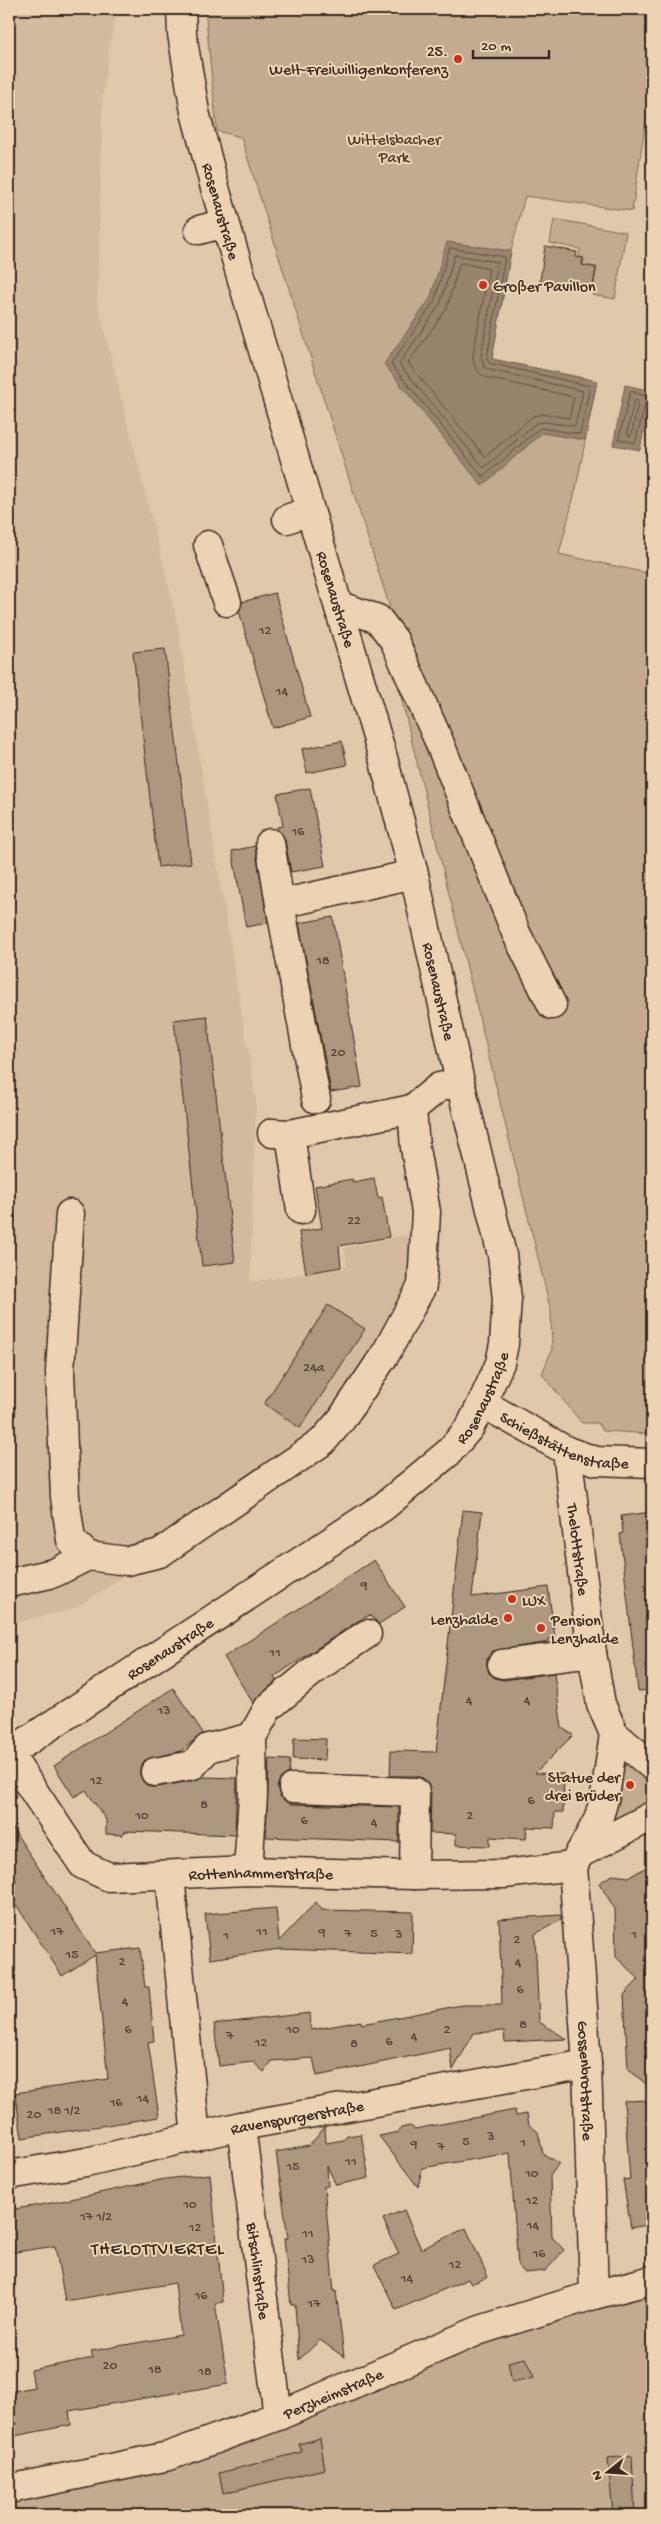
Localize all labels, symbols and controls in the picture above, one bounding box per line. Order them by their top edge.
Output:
scale bar [473,28,550,60]
text: 20 m [481,38,511,56]
place label: 25. Welt-Freiwilligenkonferenz [269,44,449,81]
marker: 25. Welt-Freiwilligenkonferenz [452,53,464,65]
park label: Wittelsbacher Park [347,132,442,169]
street label: Rosenaustraße [196,161,242,263]
marker: Großer Pavillon [477,279,489,291]
place label: Großer Pavillon [493,279,596,298]
street label: Rosenaustraße [310,550,358,651]
house number: 12 [258,623,271,640]
house number: 14 [275,684,289,701]
house number: 16 [291,824,305,841]
street label: Rosenaustraße [416,941,457,1043]
house number: 18 [315,953,330,970]
house number: 20 [331,1045,345,1062]
house number: 22 [347,1213,361,1230]
street label: Rosenaustraße [454,1350,515,1449]
house number: 24a [303,1360,326,1377]
street label: Schießstättenstraße [496,1409,630,1475]
street label: Thelottstraße [560,1501,591,1598]
house number: 9 [359,1578,368,1595]
marker: LUX [506,1593,518,1605]
place label: LUX [522,1593,546,1612]
place label: Lenzhalde [431,1612,499,1631]
marker: Lenzhalde [502,1612,514,1624]
place label: Pension Lenzhalde [550,1613,619,1650]
street label: Rosenaustraße [124,1615,219,1686]
marker: Pension Lenzhalde [535,1622,547,1634]
house number: 11 [268,1645,281,1662]
house number: 4 [466,1693,473,1710]
house number: 4 [524,1693,531,1710]
house number: 13 [157,1703,170,1720]
place label: Statue der drei Brüder [545,1770,621,1807]
house number: 12 [89,1773,102,1790]
marker: Statue der drei Brüder [624,1779,636,1791]
house number: 6 [527,1793,535,1810]
house number: 8 [200,1797,208,1814]
house number: 10 [134,1808,149,1825]
house number: 2 [467,1808,474,1825]
house number: 6 [300,1813,308,1830]
house number: 4 [371,1815,378,1832]
street label: Rottenhammerstraße [188,1865,334,1887]
house number: 17 [50,1924,64,1941]
house number: 11 [255,1924,268,1941]
house number: 9 [317,1925,326,1942]
house number: 7 [343,1926,352,1943]
house number: 5 [370,1926,378,1943]
house number: 3 [394,1927,403,1944]
house number: 1 [630,1927,637,1944]
house number: 1 [222,1928,229,1945]
house number: 2 [514,1932,521,1949]
house number: 15 [64,1947,79,1964]
house number: 2 [119,1954,126,1971]
house number: 4 [515,1955,522,1972]
house number: 6 [516,1982,524,1999]
house number: 4 [122,1994,129,2011]
house number: 8 [519,2017,527,2034]
street label: Gossenbrotstraße [571,2020,595,2142]
house number: 6 [124,2022,132,2039]
house number: 10 [285,2022,300,2039]
house number: 2 [444,2022,451,2039]
house number: 7 [225,2028,234,2045]
house number: 4 [411,2029,418,2046]
house number: 6 [385,2034,393,2051]
house number: 12 [254,2035,267,2052]
house number: 8 [350,2036,358,2053]
house number: 14 [136,2091,150,2108]
house number: 16 [109,2095,123,2112]
street label: Ravenspurgerstraße [229,2098,366,2141]
house number: 18 1/2 [47,2103,80,2120]
house number: 20 [27,2107,41,2124]
house number: 3 [486,2129,495,2146]
house number: 5 [462,2134,470,2151]
house number: 1 [519,2135,526,2152]
house number: 9 [409,2137,418,2154]
house number: 7 [436,2139,445,2156]
house number: 11 [344,2154,357,2171]
house number: 15 [285,2159,300,2176]
house number: 10 [524,2166,539,2183]
house number: 12 [525,2193,538,2210]
house number: 10 [182,2197,197,2214]
house number: 17 1/2 [79,2209,112,2226]
house number: 14 [526,2218,540,2235]
house number: 12 [188,2220,201,2237]
street label: Bitschlinstraße [240,2221,272,2322]
house number: 11 [301,2226,314,2243]
district label: THELOTTVIERTEL [90,2240,225,2261]
house number: 16 [532,2246,546,2263]
house number: 13 [301,2252,314,2269]
house number: 12 [448,2257,461,2274]
house number: 14 [400,2271,414,2288]
house number: 16 [194,2288,208,2305]
house number: 17 [307,2296,321,2313]
house number: 20 [103,2358,117,2375]
house number: 18 [147,2362,162,2379]
house number: 18 [197,2364,212,2381]
street label: Perzheimstraße [281,2366,388,2426]
north arrow [584,2446,634,2496]
text: N [588,2468,607,2482]

